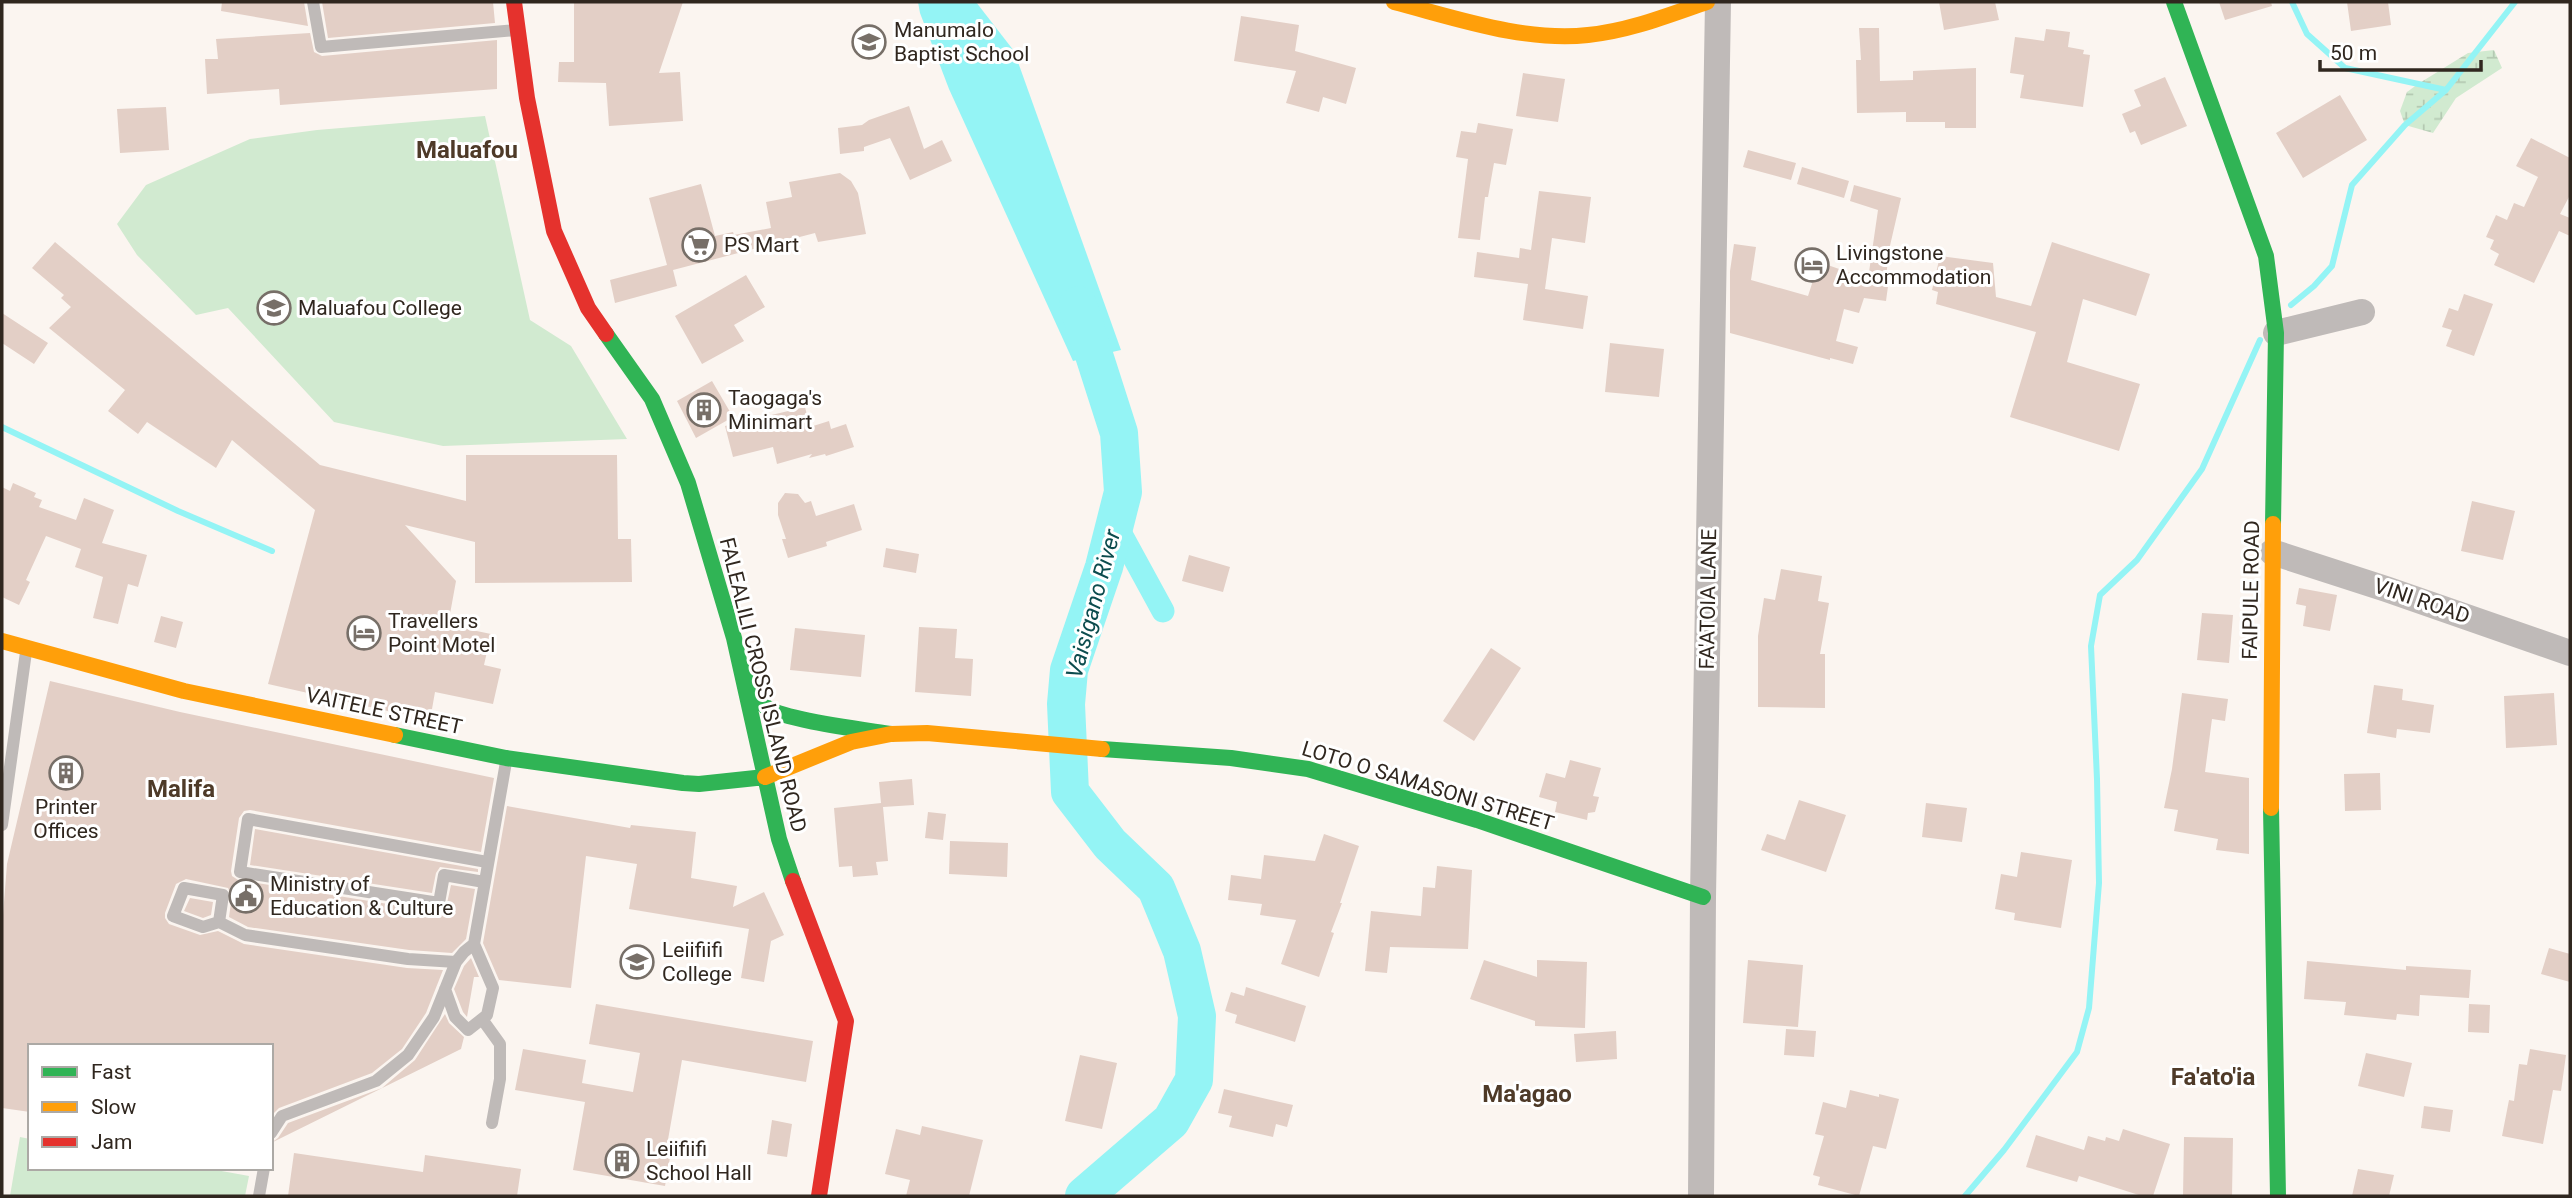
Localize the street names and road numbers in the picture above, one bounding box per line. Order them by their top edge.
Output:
street label: FAIPULE ROAD [2238,520,2264,660]
street label: FA'ATOIA LANE [1695,528,1721,670]
street label: FALEALILI CROSS ISLAND ROAD [715,535,811,835]
street label: VINI ROAD [2371,573,2473,629]
street label: VAITELE STREET [304,683,465,739]
street label: LOTO O SAMASONI STREET [1299,736,1557,836]

